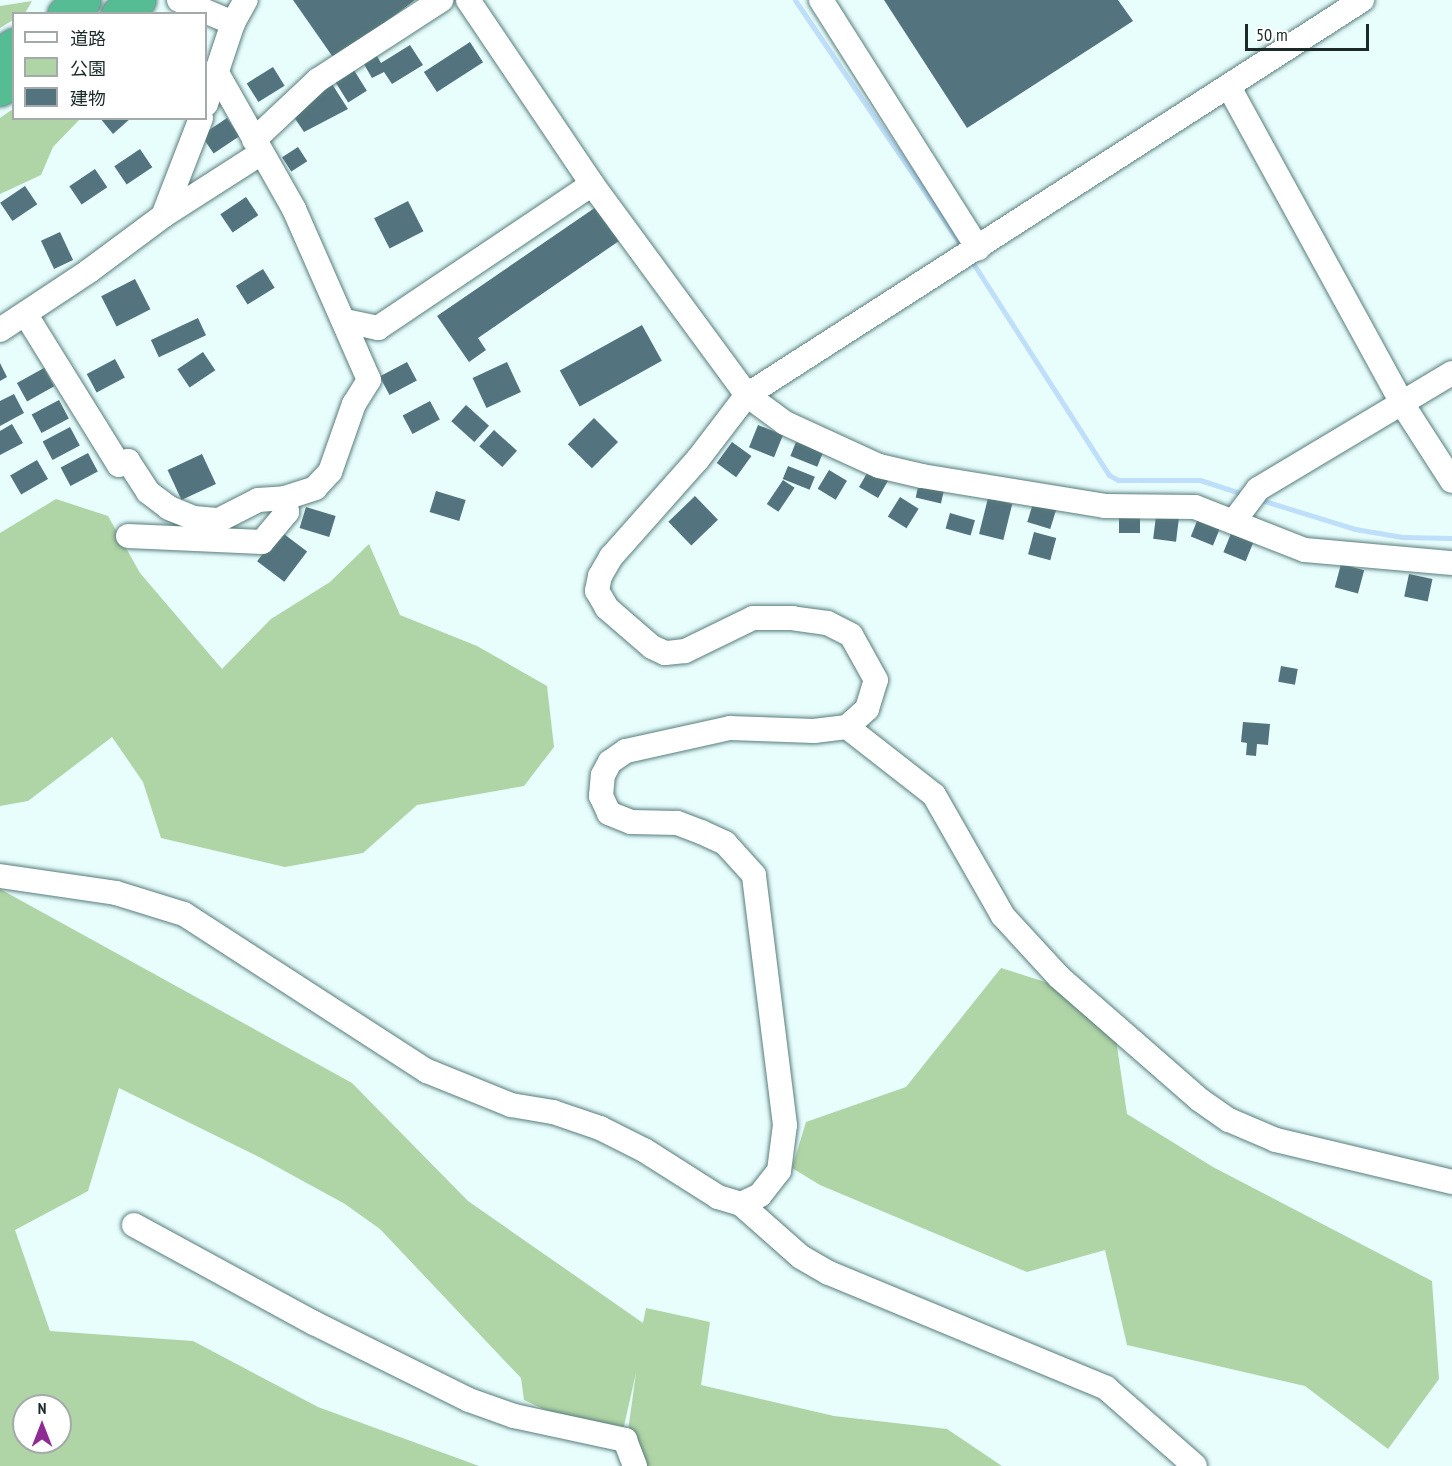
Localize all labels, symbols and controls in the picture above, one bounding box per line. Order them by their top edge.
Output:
legend [12,12,207,120]
scale bar [1248,12,1372,50]
text: 50 m [1256,23,1288,46]
text: 道路 [70,27,106,50]
text: 公園 [70,57,106,80]
text: 建物 [70,87,106,110]
north arrow [12,1394,72,1454]
text: N [38,1398,46,1418]

